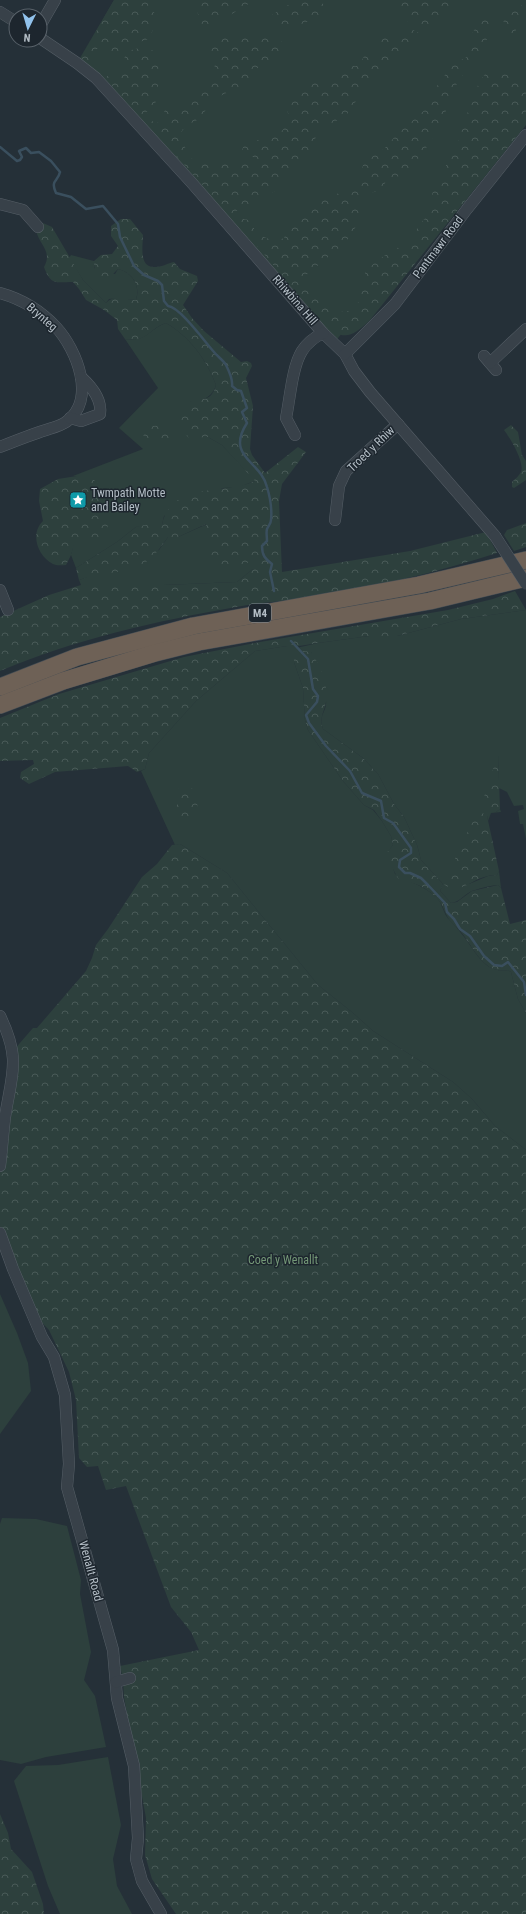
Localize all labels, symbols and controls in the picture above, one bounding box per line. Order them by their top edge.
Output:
north arrow [8,8,48,48]
text: N [23,31,31,44]
street label: Pantmawr Road [410,213,466,281]
street label: Rhiwbina Hill [270,272,320,328]
street label: Brynteg [24,300,60,334]
street label: Troed y Rhiw [344,423,398,475]
place label: Twmpath Motte and Bailey [91,486,166,514]
place icon: Twmpath Motte and Bailey [68,490,88,510]
road number: M4 [249,604,271,622]
park label: Coed y Wenallt [248,1253,319,1267]
street label: Wenallt Road [76,1539,106,1603]

